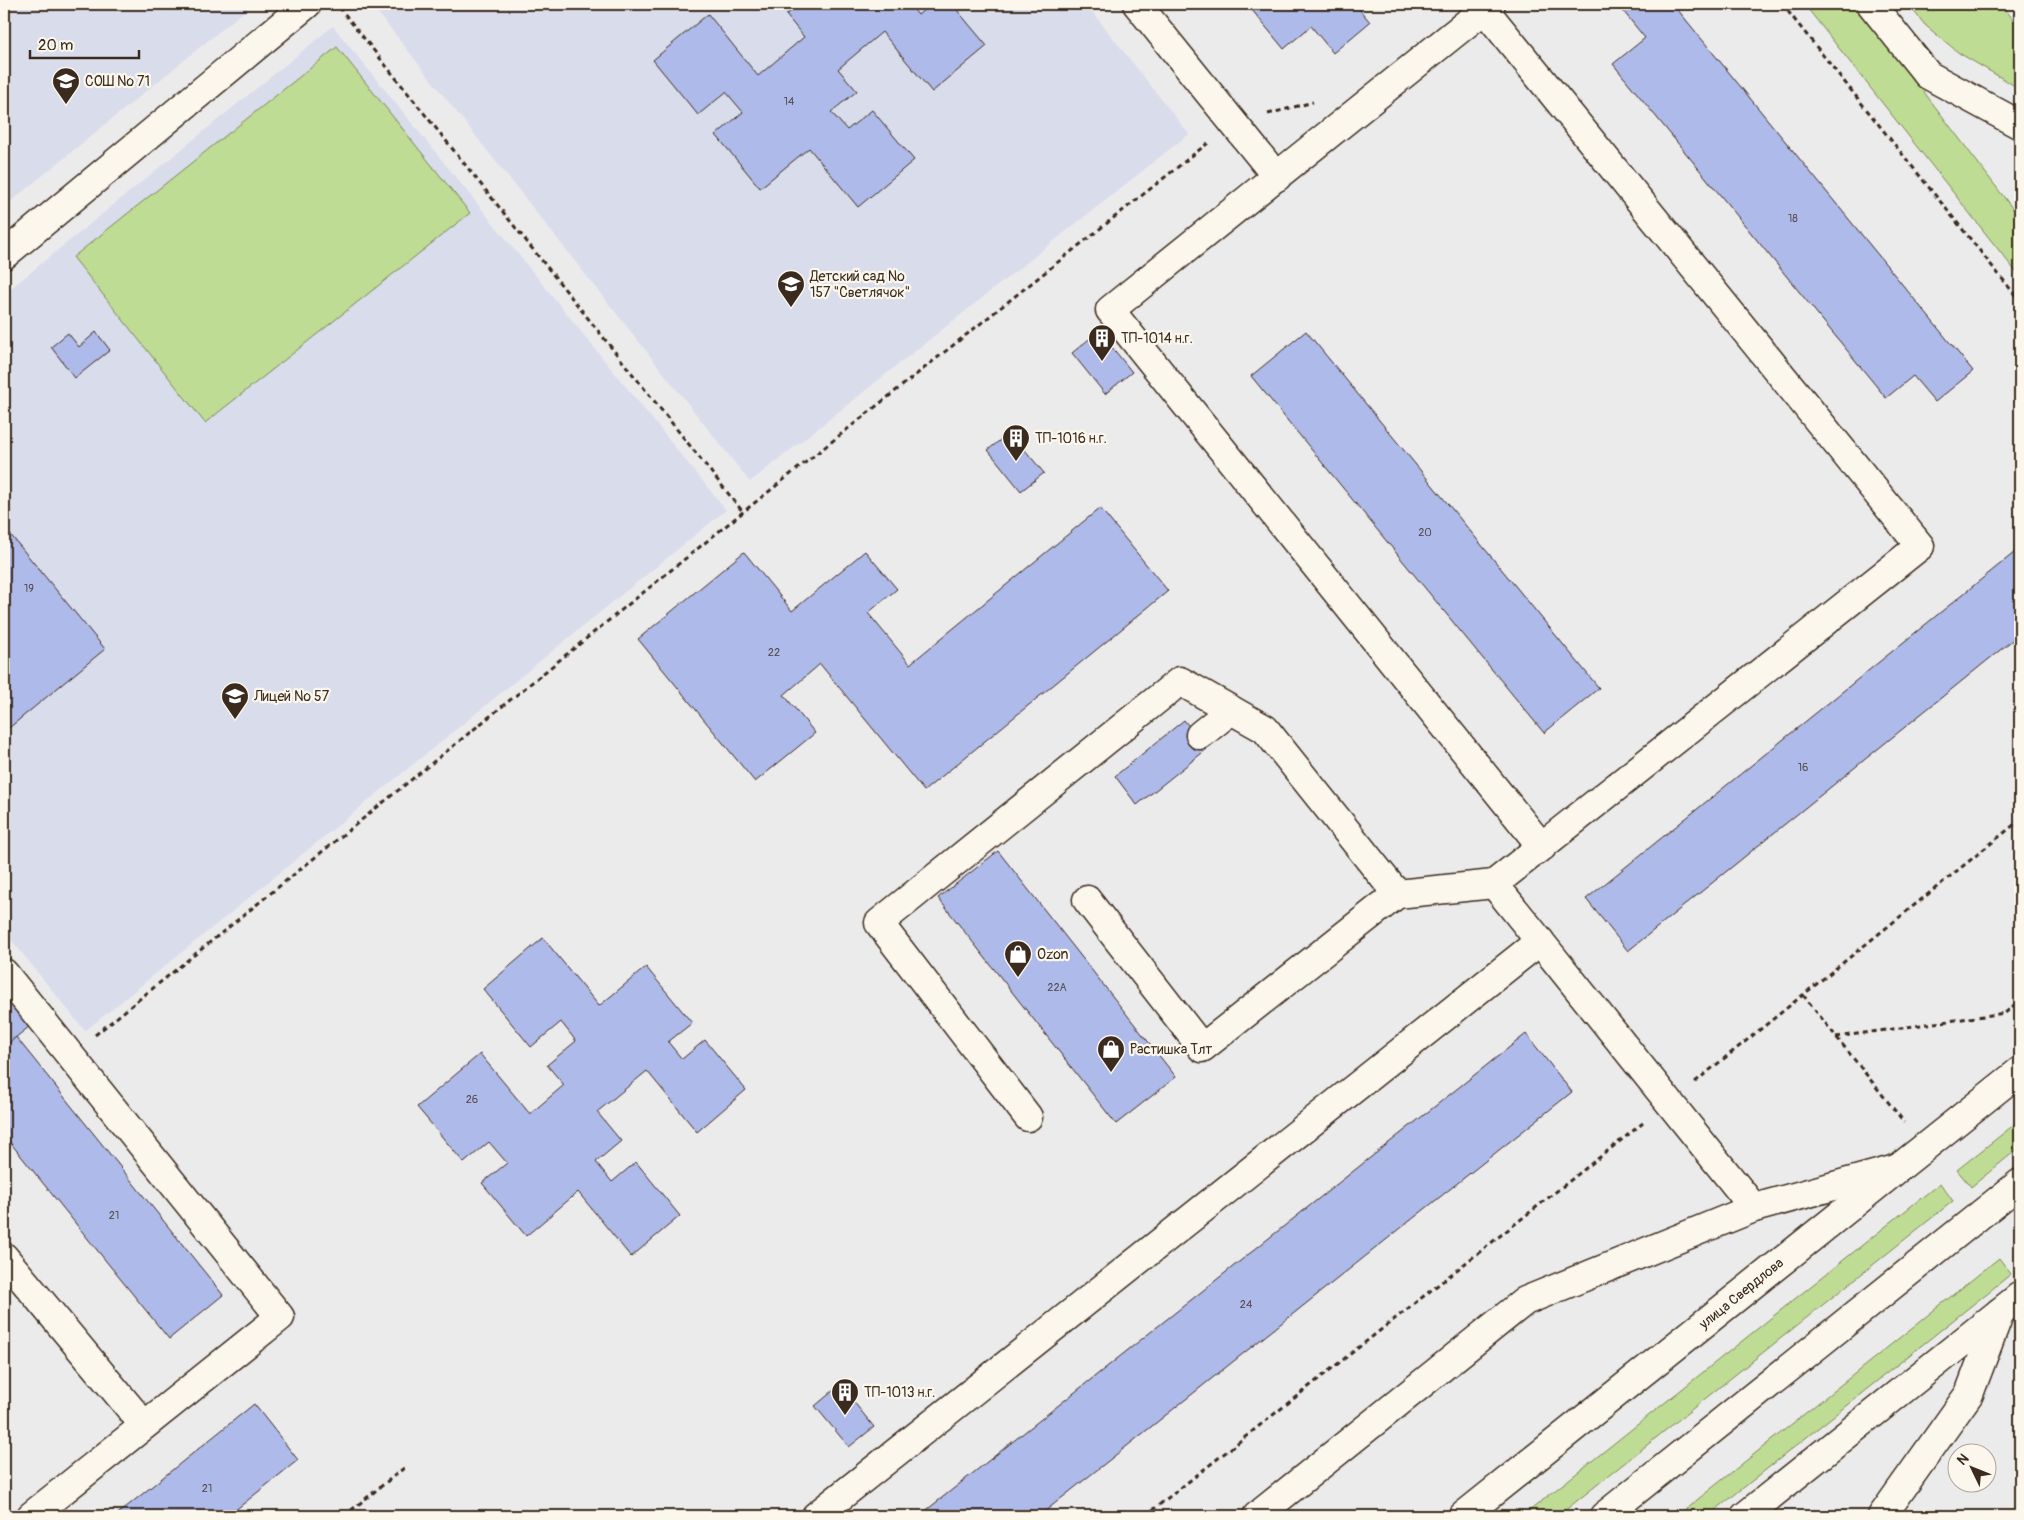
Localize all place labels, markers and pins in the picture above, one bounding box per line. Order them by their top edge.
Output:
school or university icon: СОШ № 71 [51,66,81,105]
place label: СОШ № 71 [85,73,150,90]
place label: Детский сад № 157 "Светлячок" [809,268,910,301]
school or university icon: Детский сад № 157 "Светлячок" [776,269,806,308]
building icon: ТП-1014 н.г. [1087,323,1117,362]
place label: ТП-1014 н.г. [1121,330,1193,347]
building icon: ТП-1016 н.г. [1001,423,1031,462]
place label: ТП-1016 н.г. [1035,430,1107,447]
school or university icon: Лицей № 57 [220,681,250,720]
place label: Лицей № 57 [253,688,330,705]
shop icon: Ozon [1003,939,1033,978]
place label: Ozon [1037,946,1069,963]
shop icon: Растишка Тлт [1096,1034,1126,1073]
place label: Растишка Тлт [1130,1041,1212,1058]
building icon: ТП-1013 н.г. [830,1377,860,1416]
place label: ТП-1013 н.г. [864,1384,935,1401]

